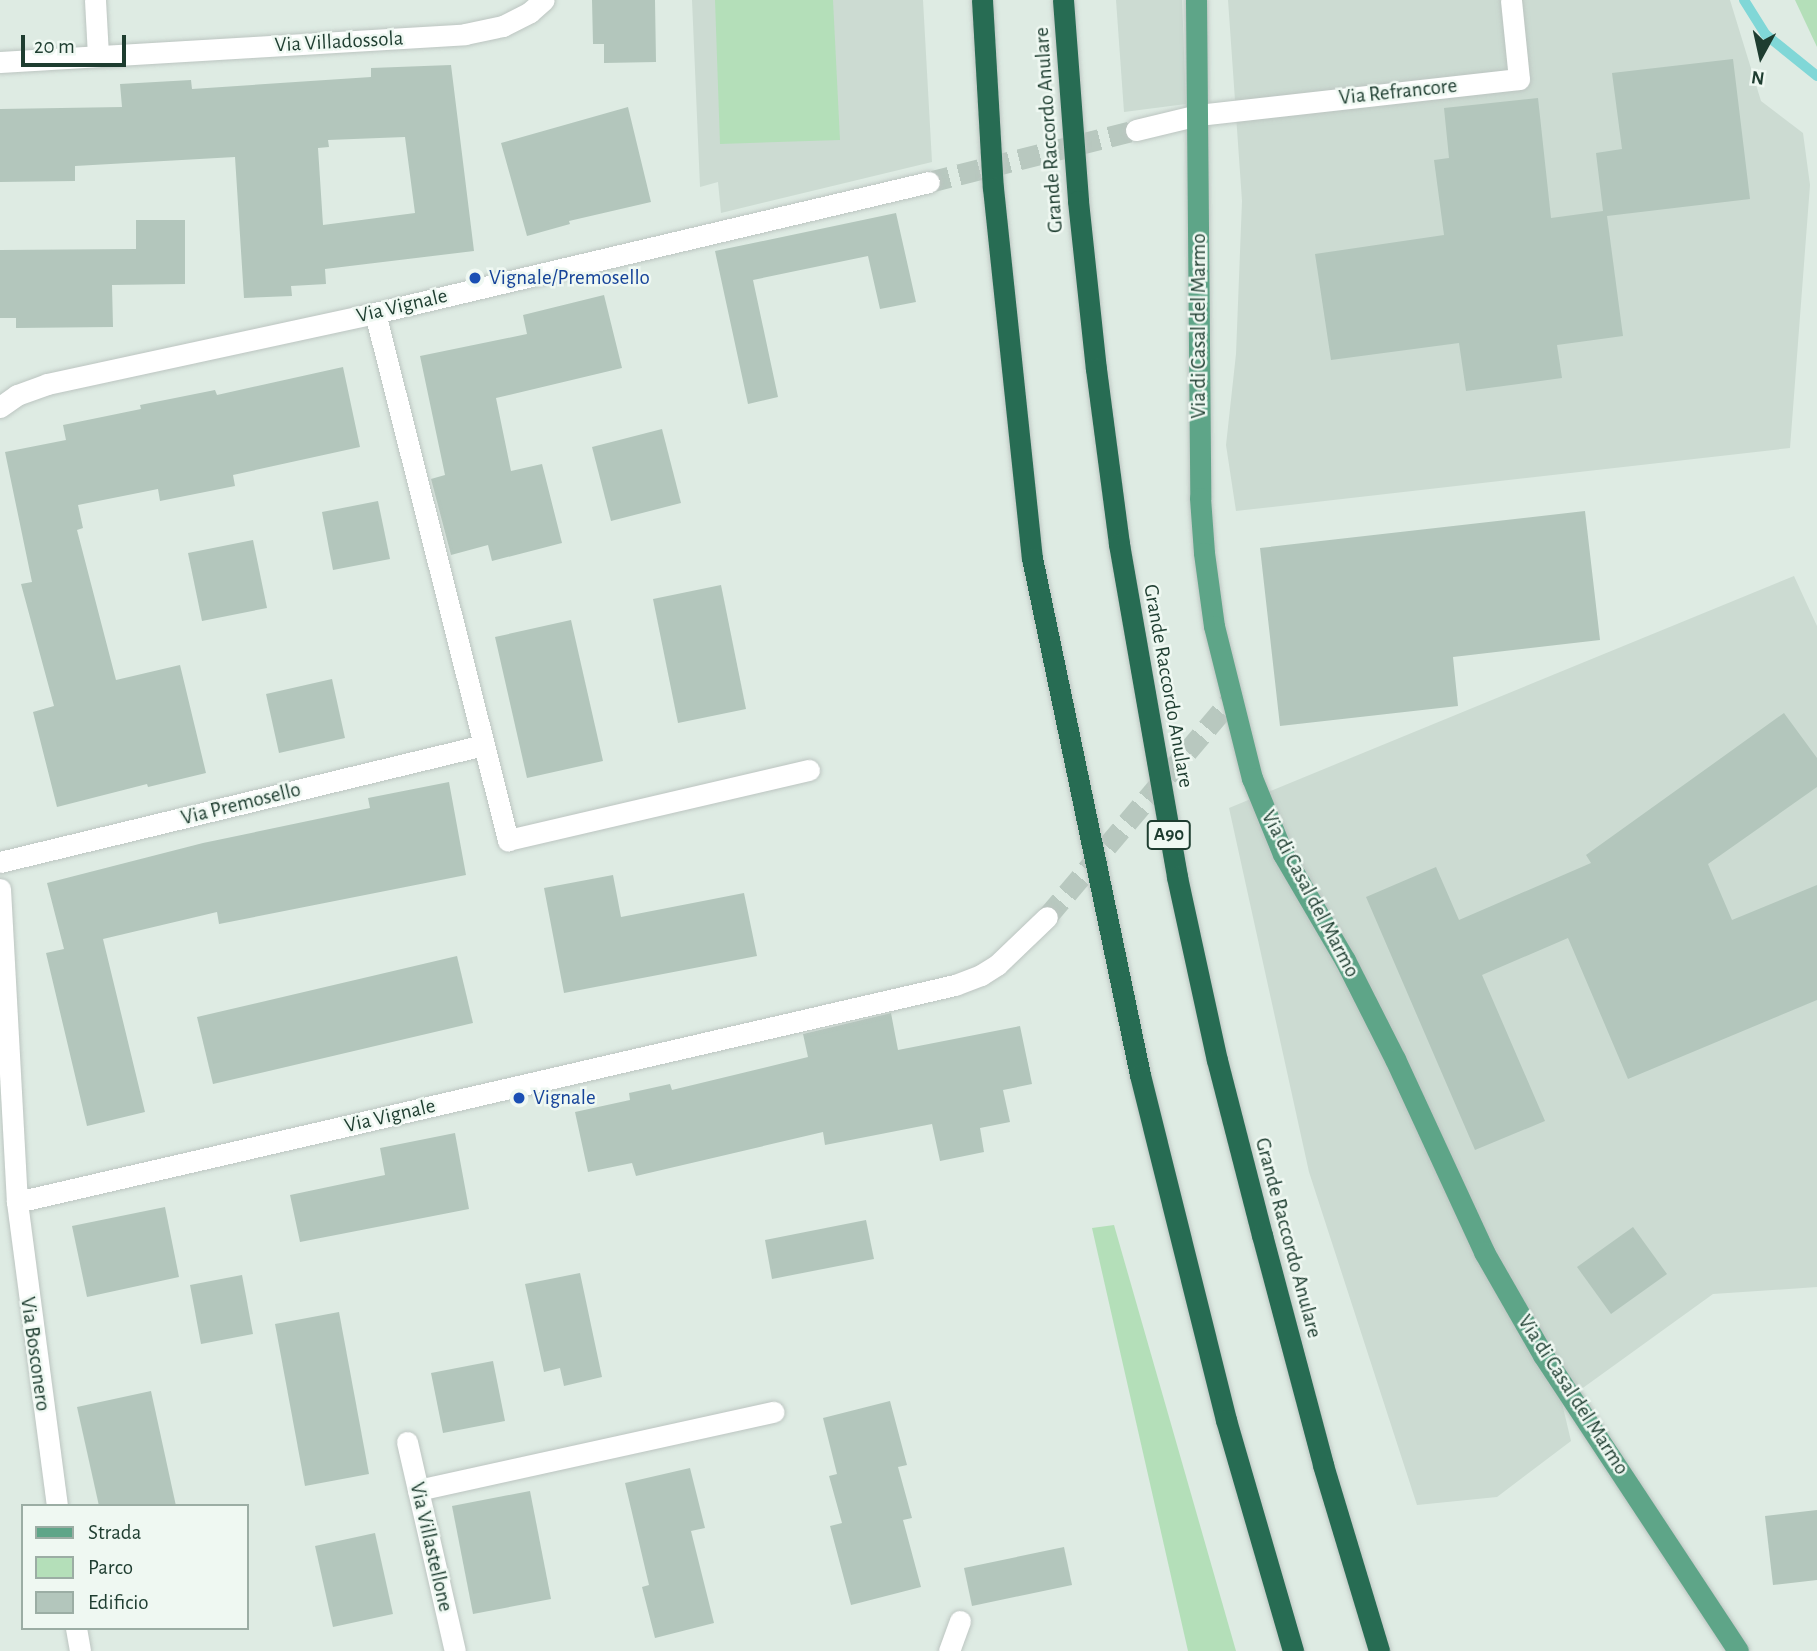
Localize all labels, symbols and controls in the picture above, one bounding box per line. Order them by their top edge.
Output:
scale bar [24,21,130,65]
north arrow [1726,21,1796,91]
street label: Via Villadossola [274,26,404,58]
street label: Grande Raccordo Anulare [1029,26,1069,234]
text: 20 m [34,36,75,57]
text: N [1750,67,1766,88]
street label: Via Refrancore [1338,73,1458,111]
street label: Via di Casal del Marmo [1186,233,1212,419]
place label: Vignale/Premosello [489,265,650,291]
marker: Vignale/Premosello [467,270,483,286]
street label: Via Vignale [354,283,450,329]
street label: Grande Raccordo Anulare [1138,582,1198,790]
street label: Via Premosello [179,777,303,831]
street label: Via di Casal del Marmo [1255,806,1365,982]
road number: A90 [1146,820,1192,850]
place label: Vignale [533,1085,596,1111]
marker: Vignale [511,1090,527,1106]
street label: Via Vignale [342,1093,438,1139]
street label: Grande Raccordo Anulare [1249,1135,1327,1341]
street label: Via Bosconero [15,1295,55,1413]
street label: Via di Casal del Marmo [1512,1310,1634,1480]
street label: Via Villastellone [404,1480,458,1614]
legend [21,1504,248,1630]
text: Strada [88,1522,141,1543]
text: Parco [88,1557,133,1578]
text: Edificio [88,1592,149,1613]

